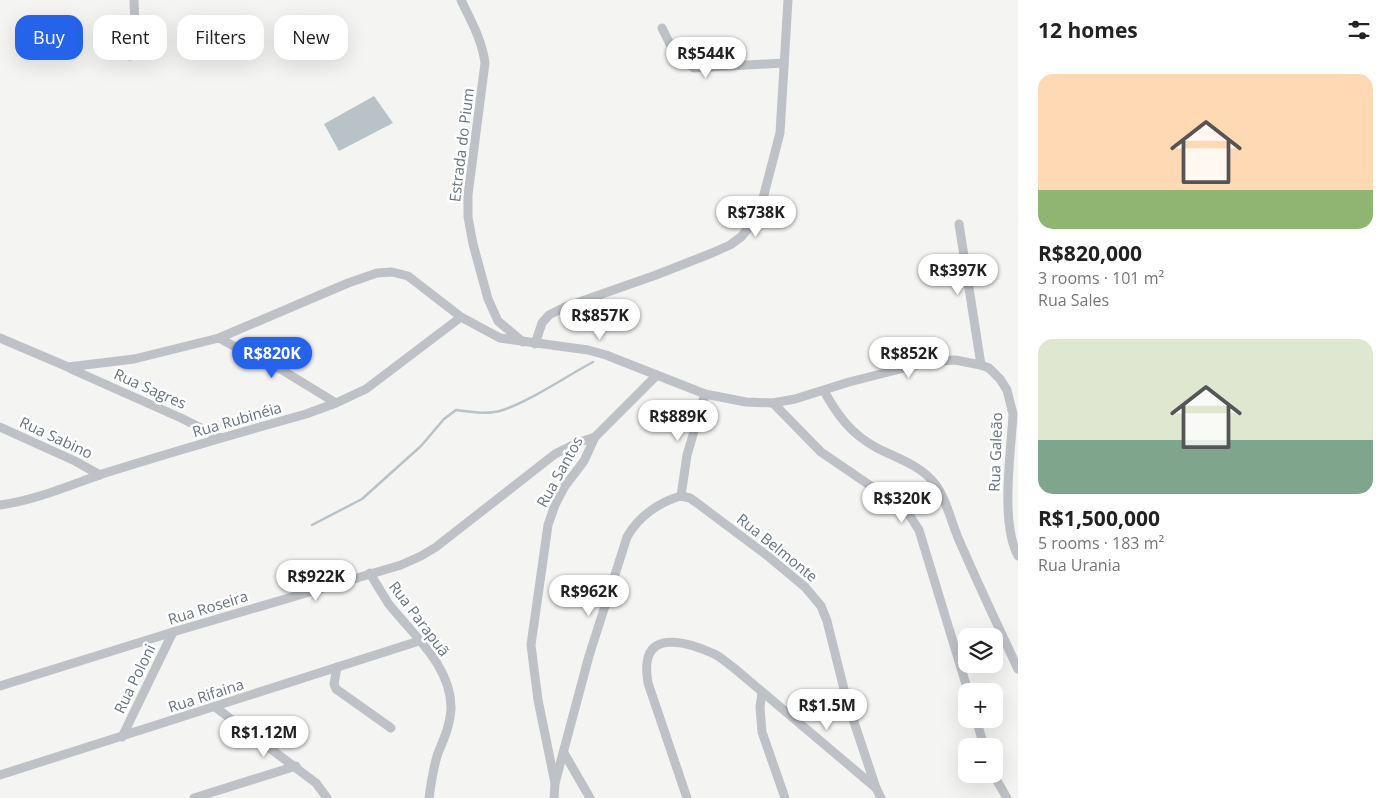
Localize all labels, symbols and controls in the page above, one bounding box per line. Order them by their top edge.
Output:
chip: Buy [15,15,83,60]
chip: Rent [93,15,167,60]
chip: Filters [177,15,264,60]
chip: New [274,15,348,60]
text: 12 homes [1038,16,1138,44]
icon: filters [1345,16,1373,44]
pin: R$544K [665,36,747,79]
text: R$544K [677,42,735,64]
street label: Estrada do Pium [444,87,478,203]
icon: home [1161,107,1251,197]
pin: R$738K [715,196,797,238]
text: R$738K [727,201,785,223]
text: R$820,000 [1038,239,1142,267]
pin: R$397K [917,254,999,296]
text: R$397K [929,259,987,281]
text: 3 rooms · 101 m² [1038,267,1164,289]
text: Rua Sales [1038,289,1109,311]
pin: R$857K [559,298,641,341]
text: R$857K [571,304,629,326]
pin: R$820K [231,336,313,379]
pin: R$852K [868,336,950,379]
text: R$820K [243,342,301,364]
text: R$852K [880,342,938,364]
street label: Rua Sagres [111,363,190,413]
icon: home [1161,372,1251,462]
street label: Rua Rubinéia [190,397,284,441]
pin: R$889K [637,400,719,442]
text: R$889K [649,405,707,427]
street label: Rua Sabino [17,411,96,463]
street label: Rua Galeão [984,412,1006,492]
street label: Rua Santos [531,433,587,510]
pin: R$320K [861,482,943,524]
text: R$320K [873,487,931,509]
text: R$1,500,000 [1038,504,1160,532]
street label: Rua Belmonte [733,508,822,586]
text: 5 rooms · 183 m² [1038,532,1164,554]
text: Rua Urania [1038,554,1121,576]
pin: R$922K [275,560,357,602]
text: R$922K [287,565,345,587]
pin: R$962K [548,574,630,617]
street label: Rua Parapuã [385,577,455,660]
text: R$962K [560,580,618,602]
street label: Rua Roseira [165,585,250,629]
map controls [958,628,1003,783]
button: layers [958,628,1003,673]
street label: Rua Poloni [109,641,159,716]
street label: Rua Rifaina [165,673,246,717]
button: + [958,683,1003,728]
pin: R$1.5M [786,688,868,731]
text: R$1.5M [798,694,856,716]
pin: R$1.12M [218,716,310,758]
text: R$1.12M [231,721,297,743]
button: − [958,738,1003,783]

